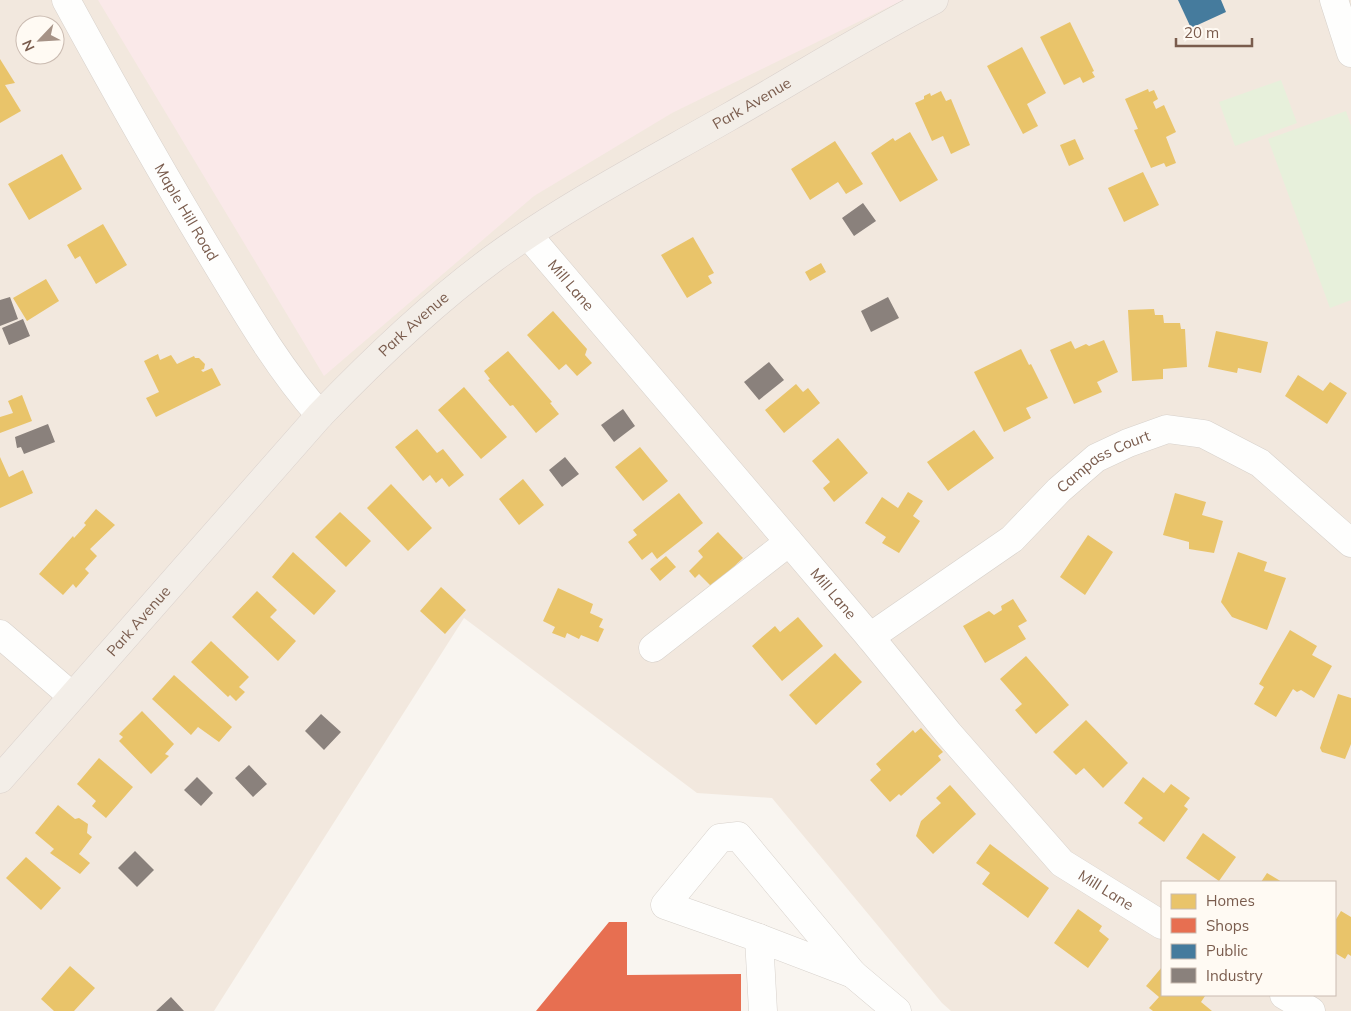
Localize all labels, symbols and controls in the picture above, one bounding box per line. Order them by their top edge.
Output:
north arrow [15,15,65,65]
scale bar [1176,15,1252,47]
text: 20 m [1184,23,1219,42]
text: N [18,37,39,54]
street label: Park Avenue [709,73,794,133]
street label: Maple Hill Road [151,160,223,264]
street label: Mill Lane [544,255,598,315]
street label: Park Avenue [374,288,452,360]
street label: Campass Court [1052,426,1153,497]
street label: Mill Lane [806,564,861,623]
street label: Park Avenue [102,582,174,660]
street label: Mill Lane [1075,865,1137,914]
legend [1161,881,1336,996]
text: Homes [1206,891,1255,910]
text: Shops [1206,916,1249,935]
text: Public [1206,941,1248,960]
text: Industry [1206,966,1263,985]

